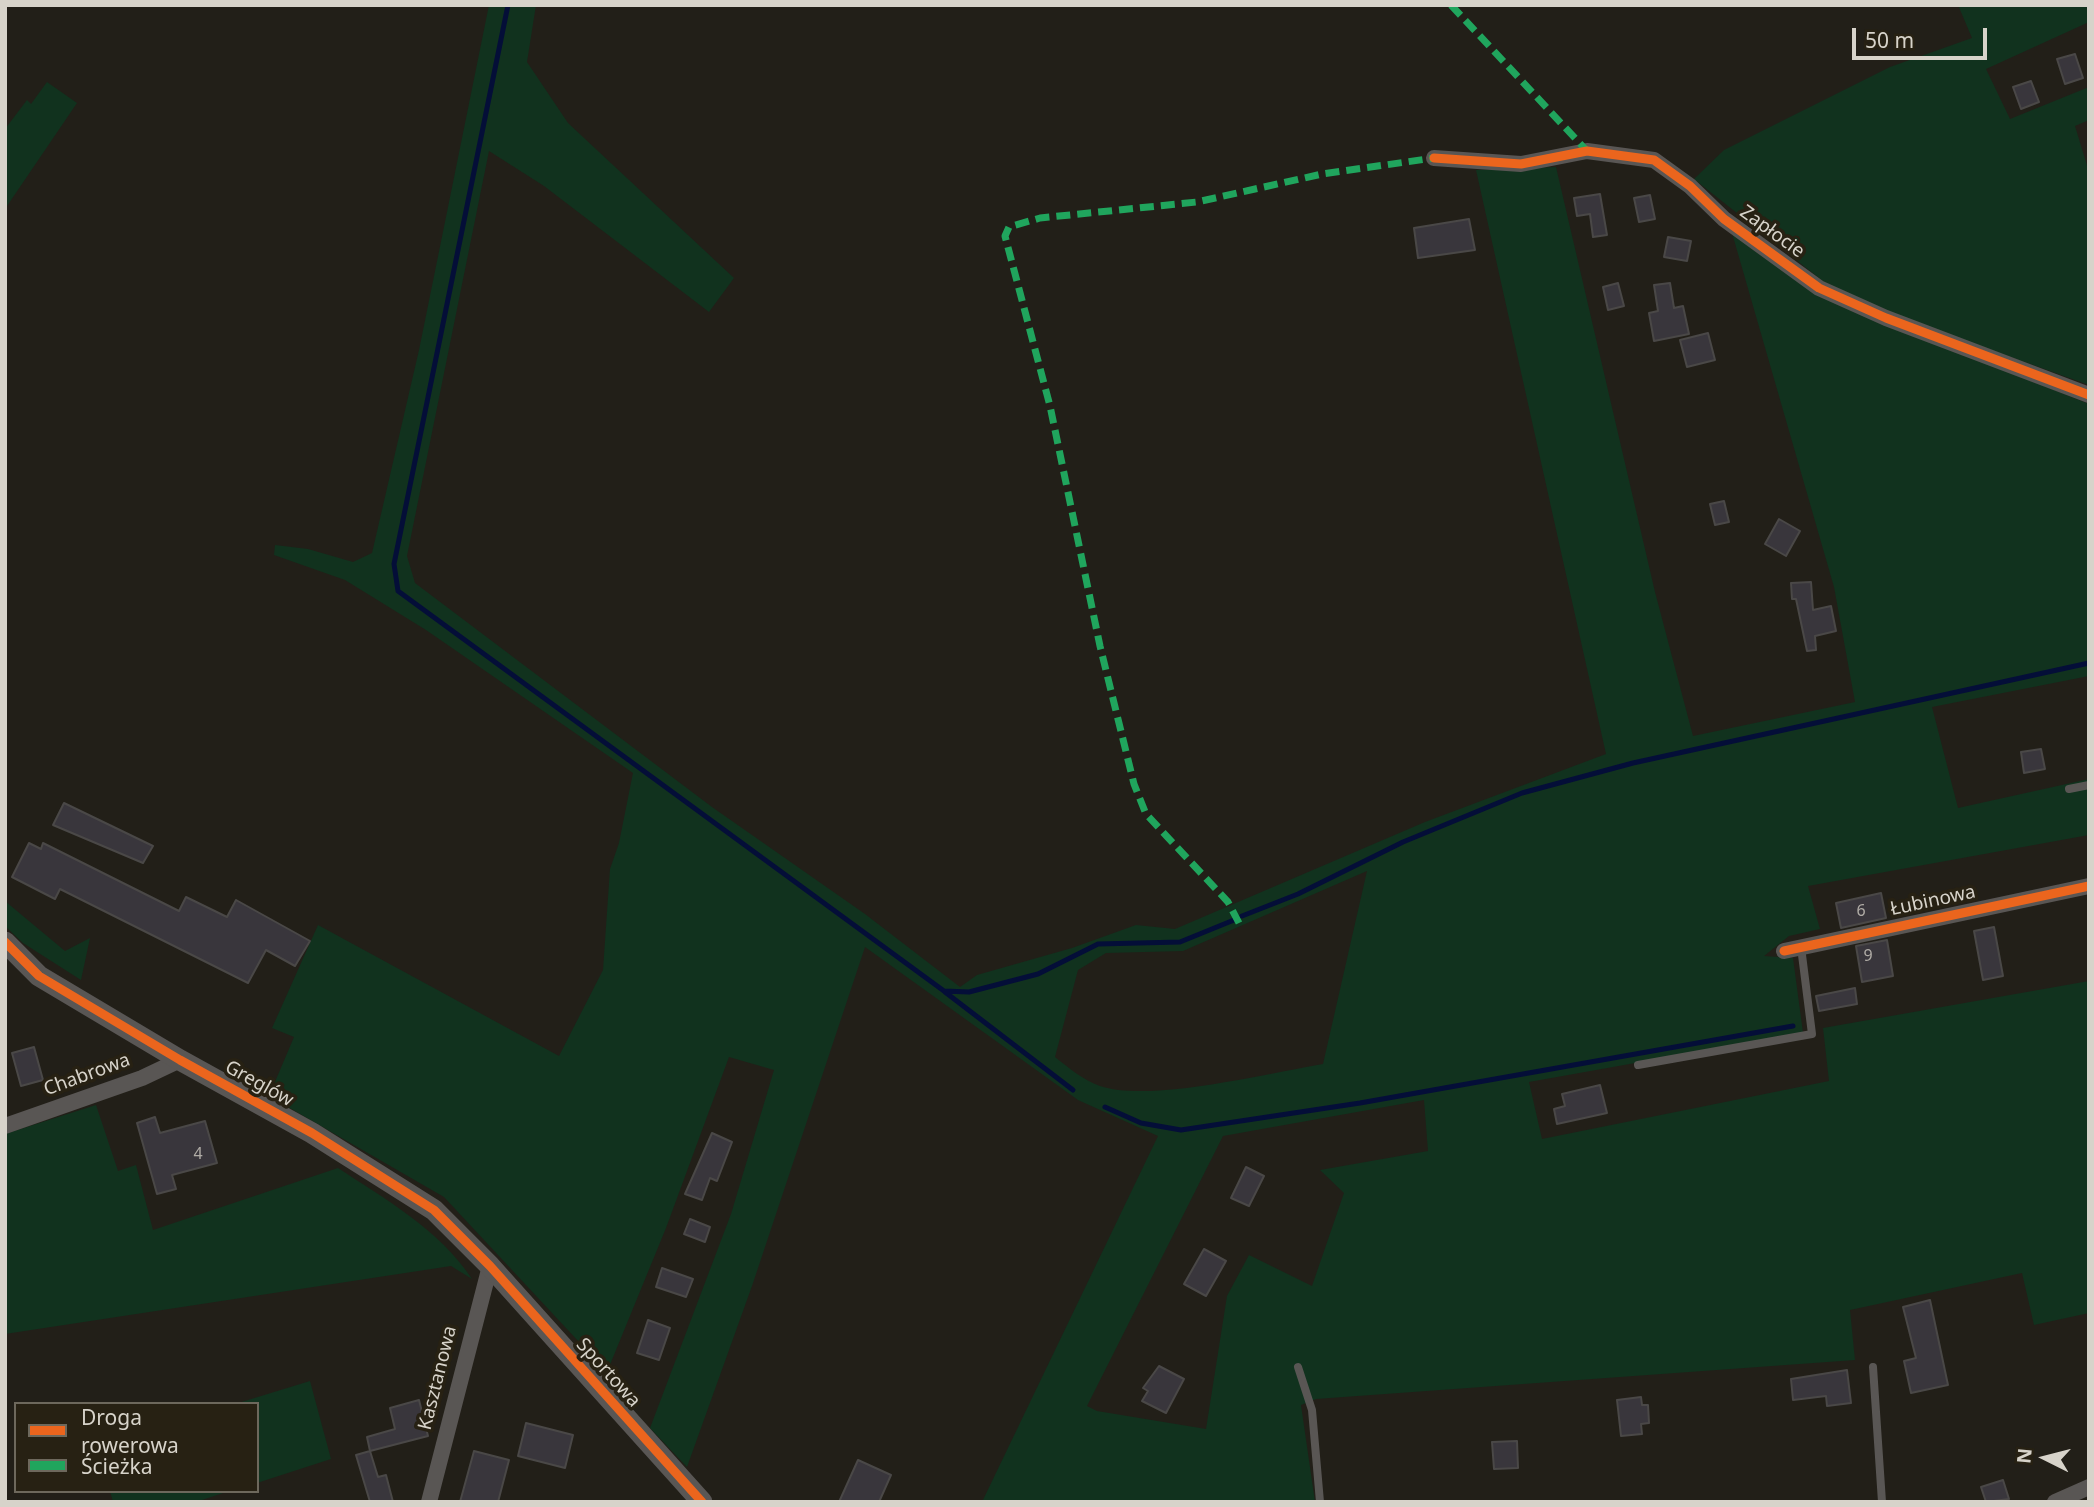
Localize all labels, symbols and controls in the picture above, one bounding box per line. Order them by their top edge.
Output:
scale bar [1856,14,1991,58]
text: 50 m [1865,26,1914,54]
street label: Zapłocie [1735,201,1809,263]
street label: Łubinowa [1888,881,1978,921]
house number: 6 [1856,901,1866,921]
house number: 9 [1863,946,1873,966]
street label: Chabrowa [41,1049,133,1101]
street label: Greglów [221,1056,297,1112]
house number: 4 [193,1144,203,1164]
street label: Kasztanowa [414,1324,462,1432]
street label: Sportowa [571,1334,645,1412]
legend [14,1402,259,1493]
text: Droga rowerowa [81,1403,179,1459]
north arrow [2010,1423,2080,1493]
text: N [2010,1447,2038,1465]
text: Ścieżka [81,1452,153,1480]

